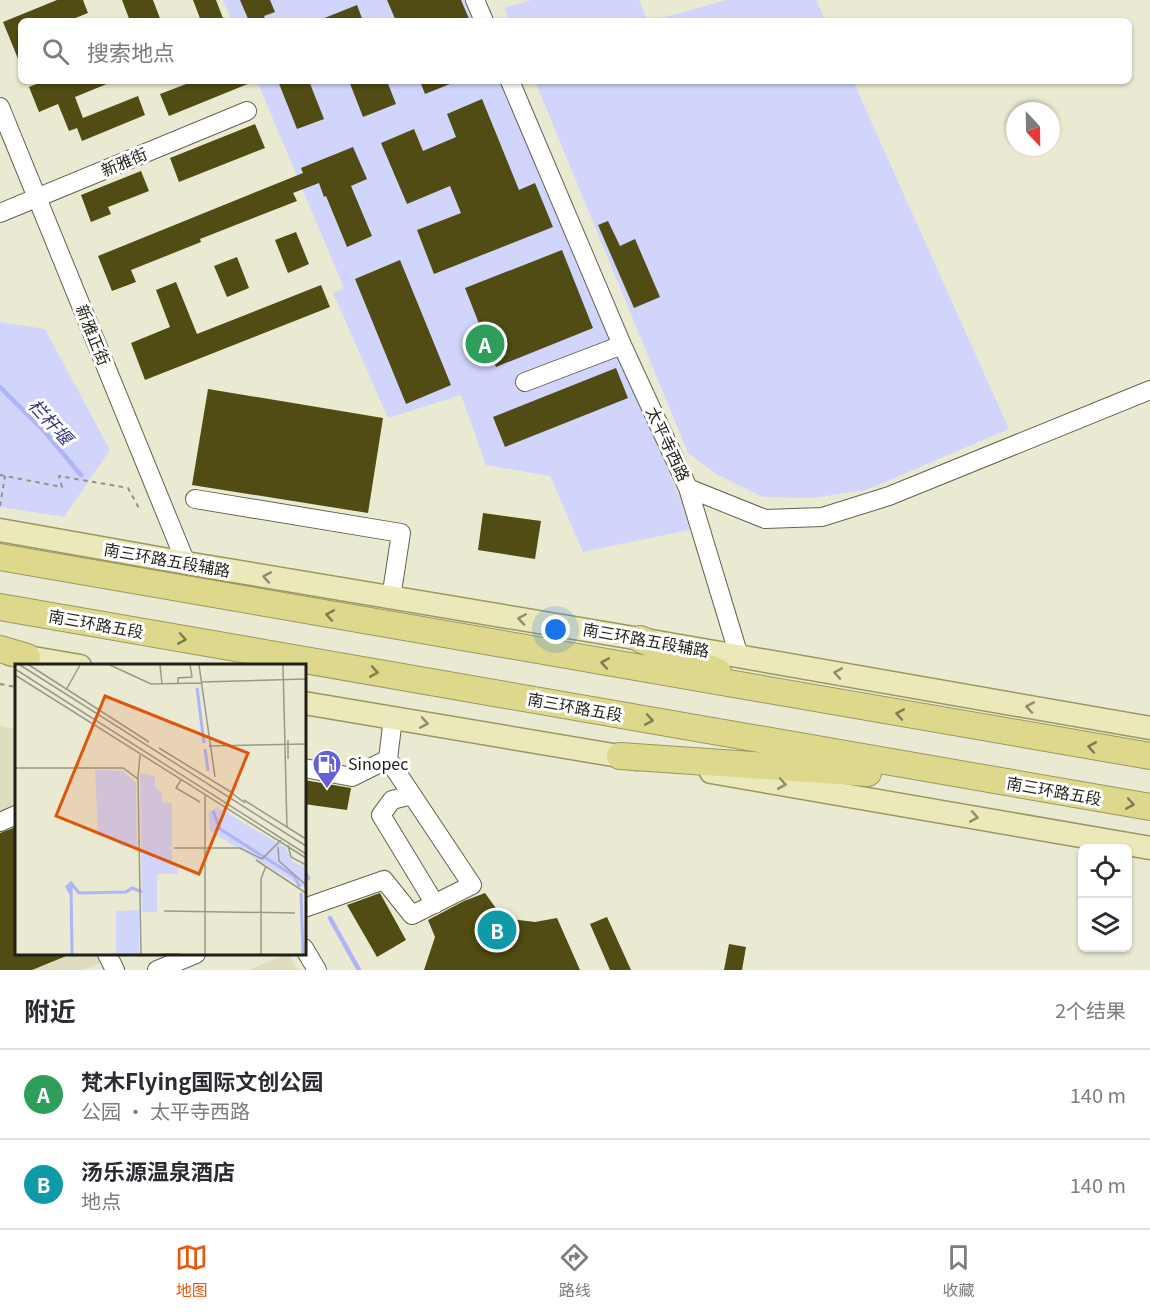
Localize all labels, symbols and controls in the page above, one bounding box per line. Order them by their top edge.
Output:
search box [18,18,1132,84]
icon: search [39,35,72,68]
text: 搜索地点 [87,35,175,67]
north arrow [1006,102,1060,156]
street label: 新雅街 [97,141,150,182]
street label: 新雅正街 [71,300,117,369]
pin: A [466,322,504,366]
water label: 栏杆堰 [24,392,81,451]
street label: 太平寺西路 [641,402,697,485]
street label: 南三环路五段辅路 [102,536,232,582]
one-way arrow [263,571,273,584]
street label: 南三环路五段 [47,603,146,643]
one-way arrow [325,609,335,622]
one-way arrow [517,614,526,626]
your location [541,615,570,644]
street label: 南三环路五段辅路 [581,616,711,662]
one-way arrow [176,632,186,645]
one-way arrow [600,657,609,669]
inset map [15,664,306,955]
one-way arrow [368,665,378,678]
one-way arrow [834,667,844,680]
street label: 南三环路五段 [526,686,625,726]
one-way arrow [1026,701,1036,714]
one-way arrow [895,708,905,720]
one-way arrow [643,713,653,726]
one-way arrow [419,716,429,729]
one-way arrow [1088,741,1097,753]
fuel station icon: Sinopec [311,748,343,790]
place label: Sinopec [348,751,408,775]
street label: 南三环路五段 [1005,770,1104,810]
one-way arrow [778,778,787,790]
one-way arrow [1125,797,1135,810]
one-way arrow [970,811,979,823]
map controls [1078,844,1132,952]
button: locate [1078,844,1132,898]
button: layers [1078,898,1132,952]
pin: B [478,908,516,952]
text: 附近 [24,991,76,1028]
text: 2个结果 [1055,995,1126,1024]
text: 梵木Flying国际文创公园 [81,1064,323,1096]
text: A [37,1080,50,1109]
text: 140 m [1070,1080,1126,1109]
text: 公园 · 太平寺西路 [81,1096,250,1125]
text: 汤乐源温泉酒店 [81,1154,235,1186]
text: B [37,1170,50,1199]
text: 140 m [1070,1170,1126,1199]
text: 地点 [81,1186,121,1215]
tab: 地图 [175,1241,208,1301]
tab: 路线 [558,1241,591,1301]
tab: 收藏 [942,1241,975,1301]

